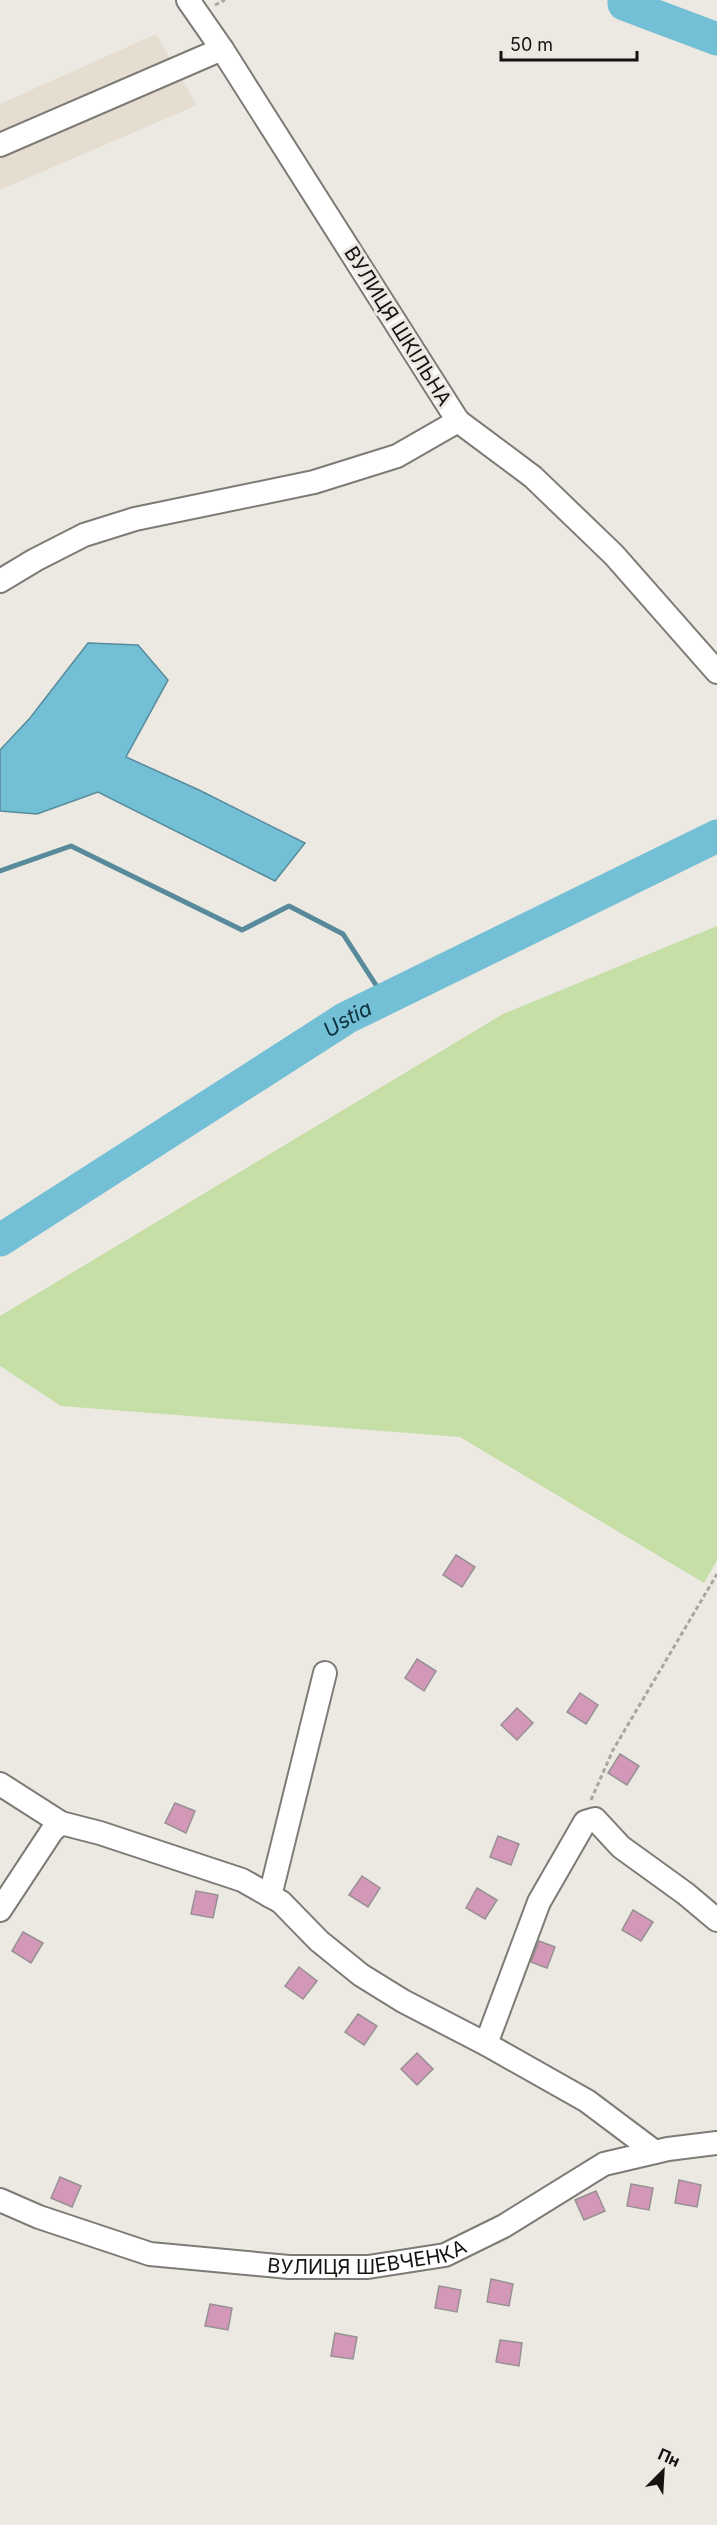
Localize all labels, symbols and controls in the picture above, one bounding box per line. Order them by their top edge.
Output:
scale bar [501,24,638,62]
text: 50 m [510,34,553,55]
street label: ВУЛИЦЯ ШКІЛЬНА [339,242,457,410]
water label: Ustia [318,995,376,1042]
street label: ВУЛИЦЯ ШЕВЧЕНКА [266,2234,471,2279]
north arrow [633,2441,693,2501]
text: Пн [655,2444,683,2471]

